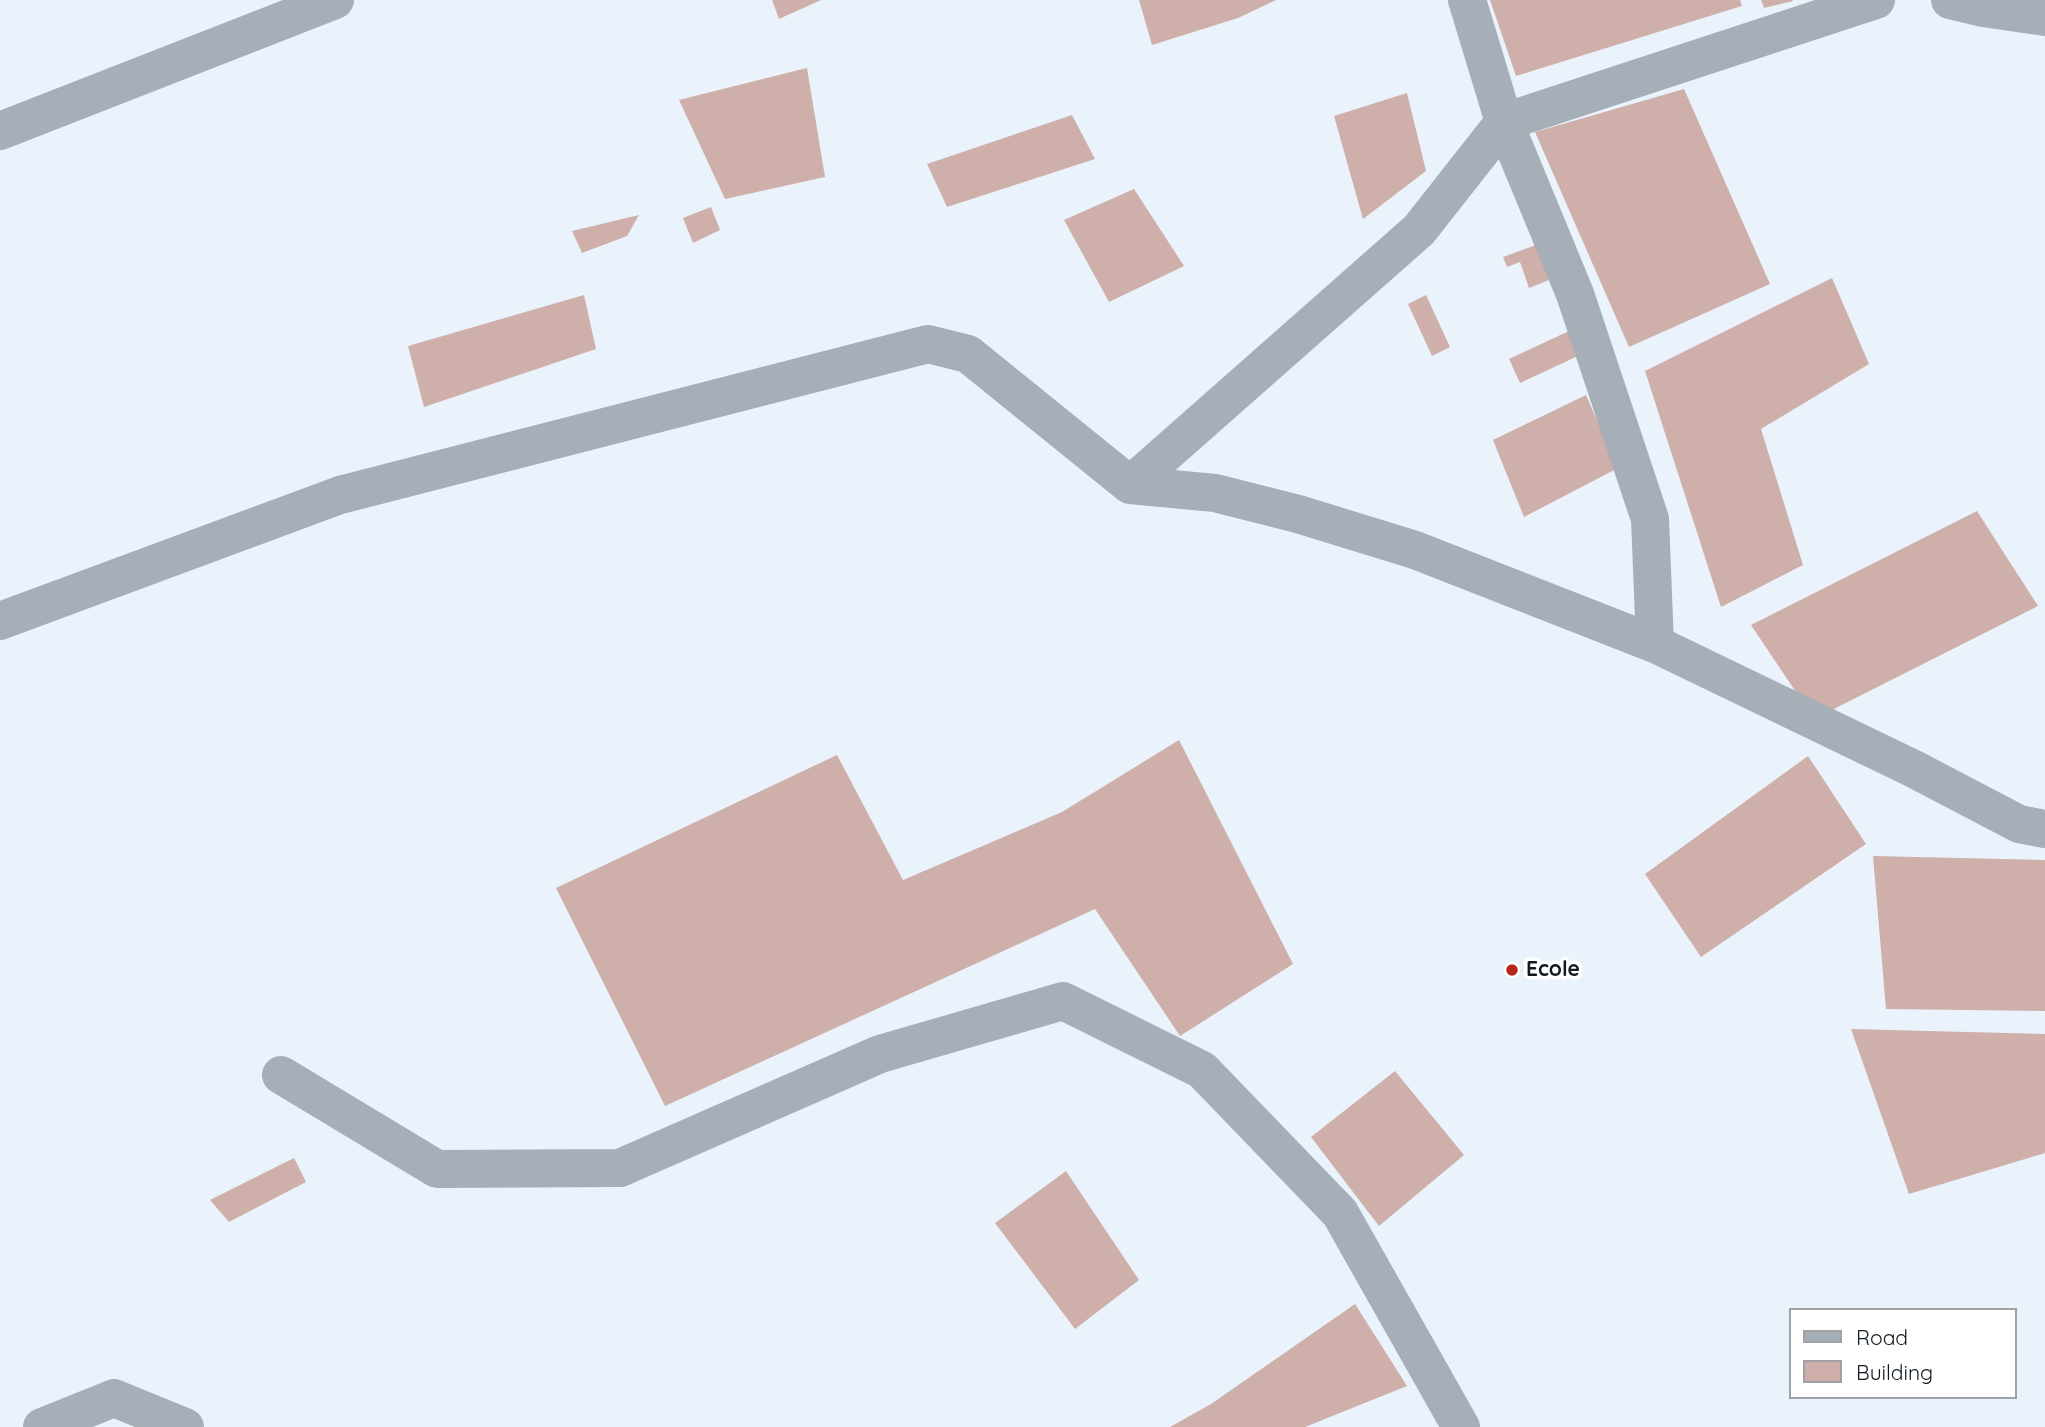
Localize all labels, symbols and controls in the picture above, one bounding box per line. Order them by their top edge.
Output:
place label: Ecole [1526,957,1580,983]
marker: Ecole [1504,962,1520,978]
legend [1790,1308,2017,1399]
text: Road [1856,1324,1908,1350]
text: Building [1856,1359,1933,1385]

